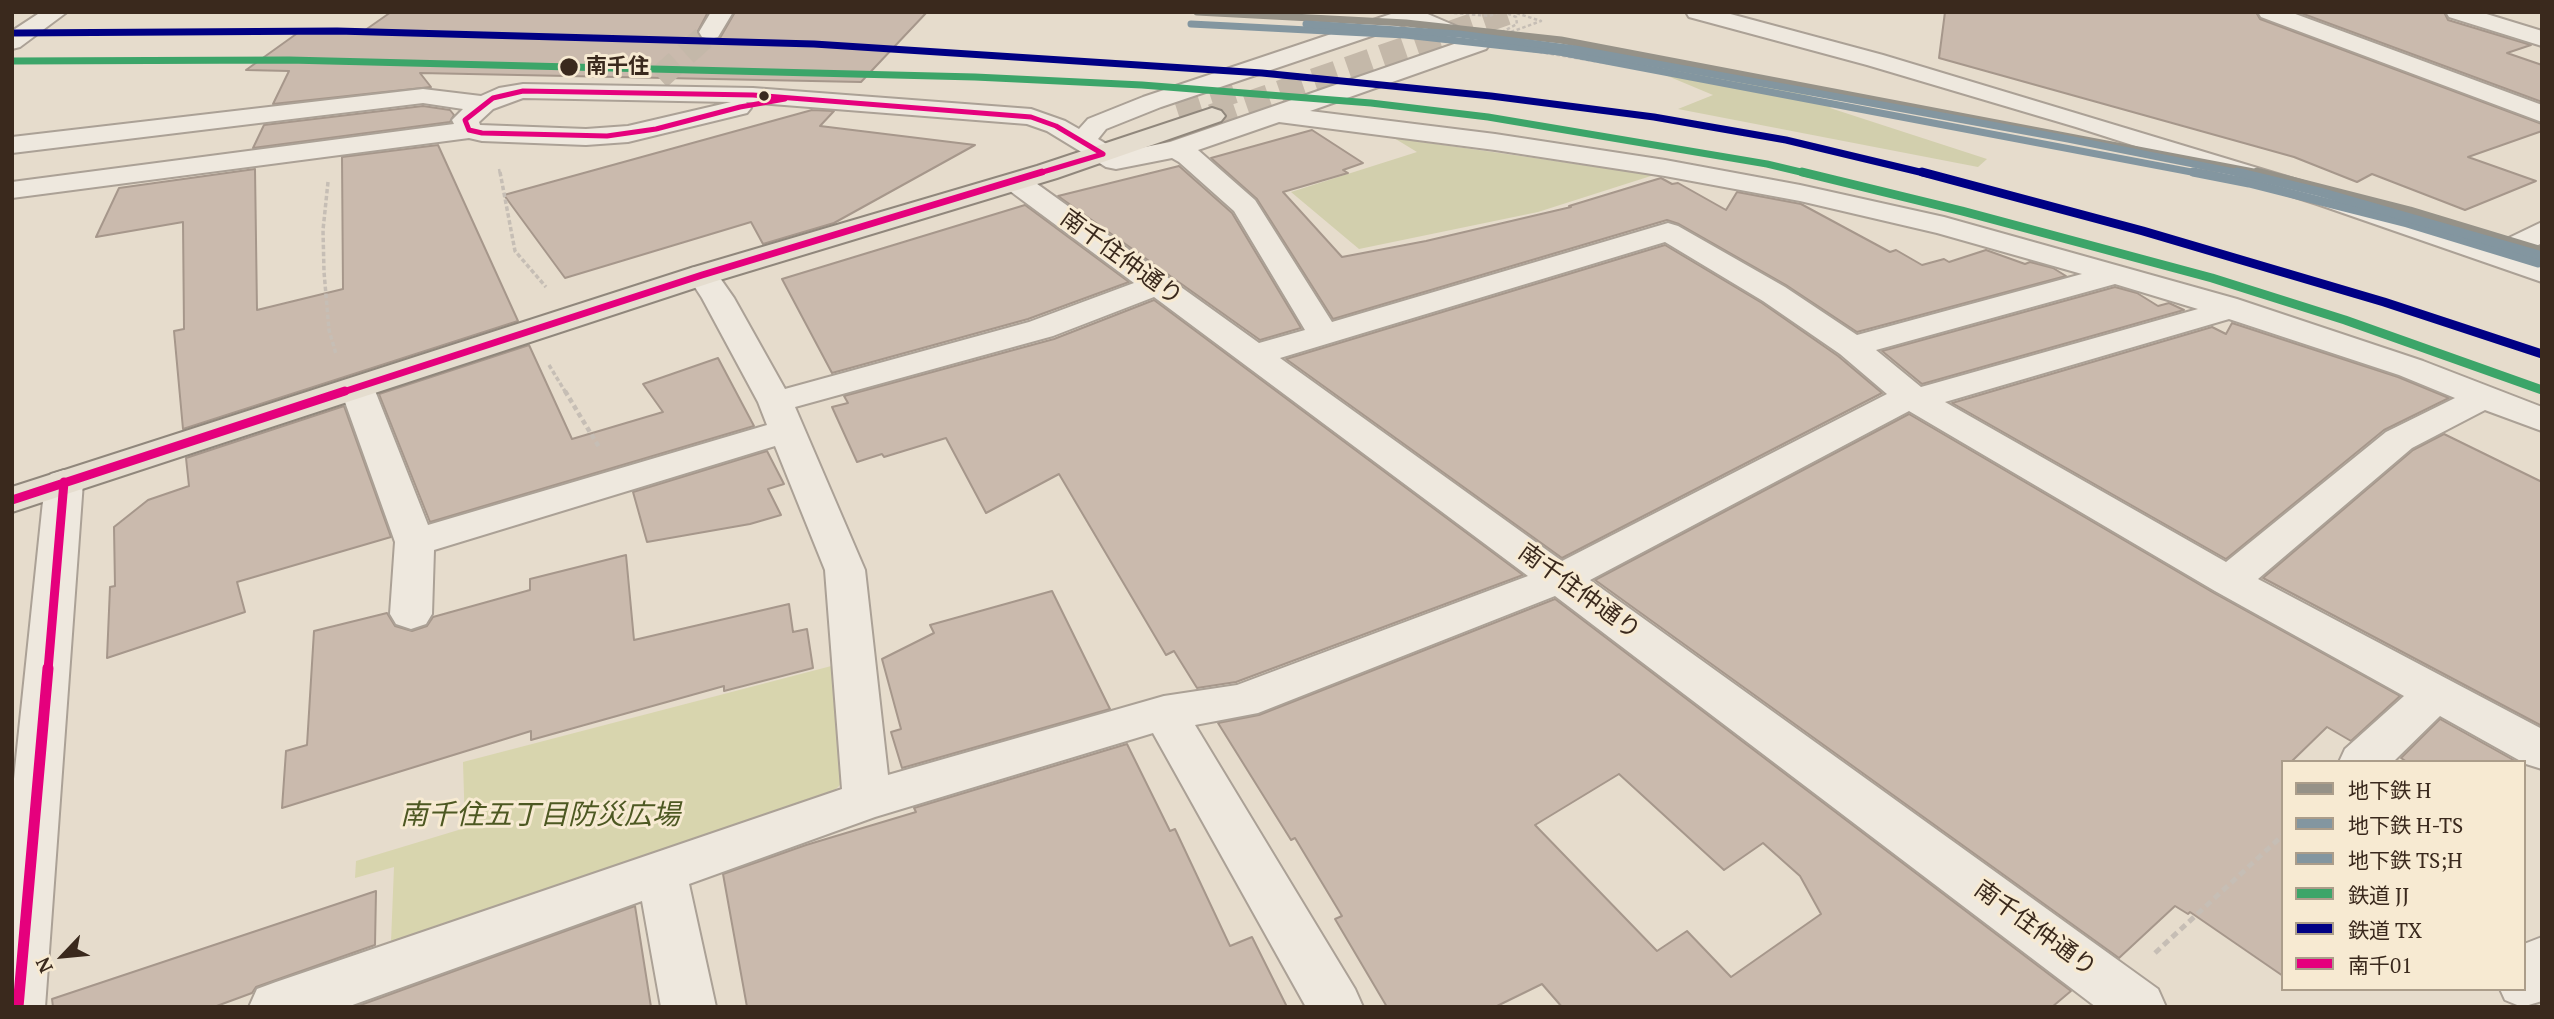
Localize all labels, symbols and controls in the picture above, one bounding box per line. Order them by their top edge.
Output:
place label: 南千住 [586,54,649,80]
marker: 南千住 [558,56,580,78]
unlabelled marker [757,89,771,103]
street label: 南千住仲通り [1054,204,1188,312]
street label: 南千住仲通り [1512,538,1646,646]
legend [2281,760,2526,991]
text: 地下鉄 H [2348,776,2431,804]
park label: 南千住五丁目防災広場 [400,799,680,833]
text: 地下鉄 H-TS [2348,811,2463,839]
text: 地下鉄 TS;H [2348,846,2463,874]
street label: 南千住仲通り [1968,875,2102,983]
text: 鉄道 JJ [2348,881,2409,909]
text: 鉄道 TX [2348,916,2422,944]
north arrow [28,921,98,991]
text: 南千01 [2348,951,2412,979]
text: N [29,953,58,977]

